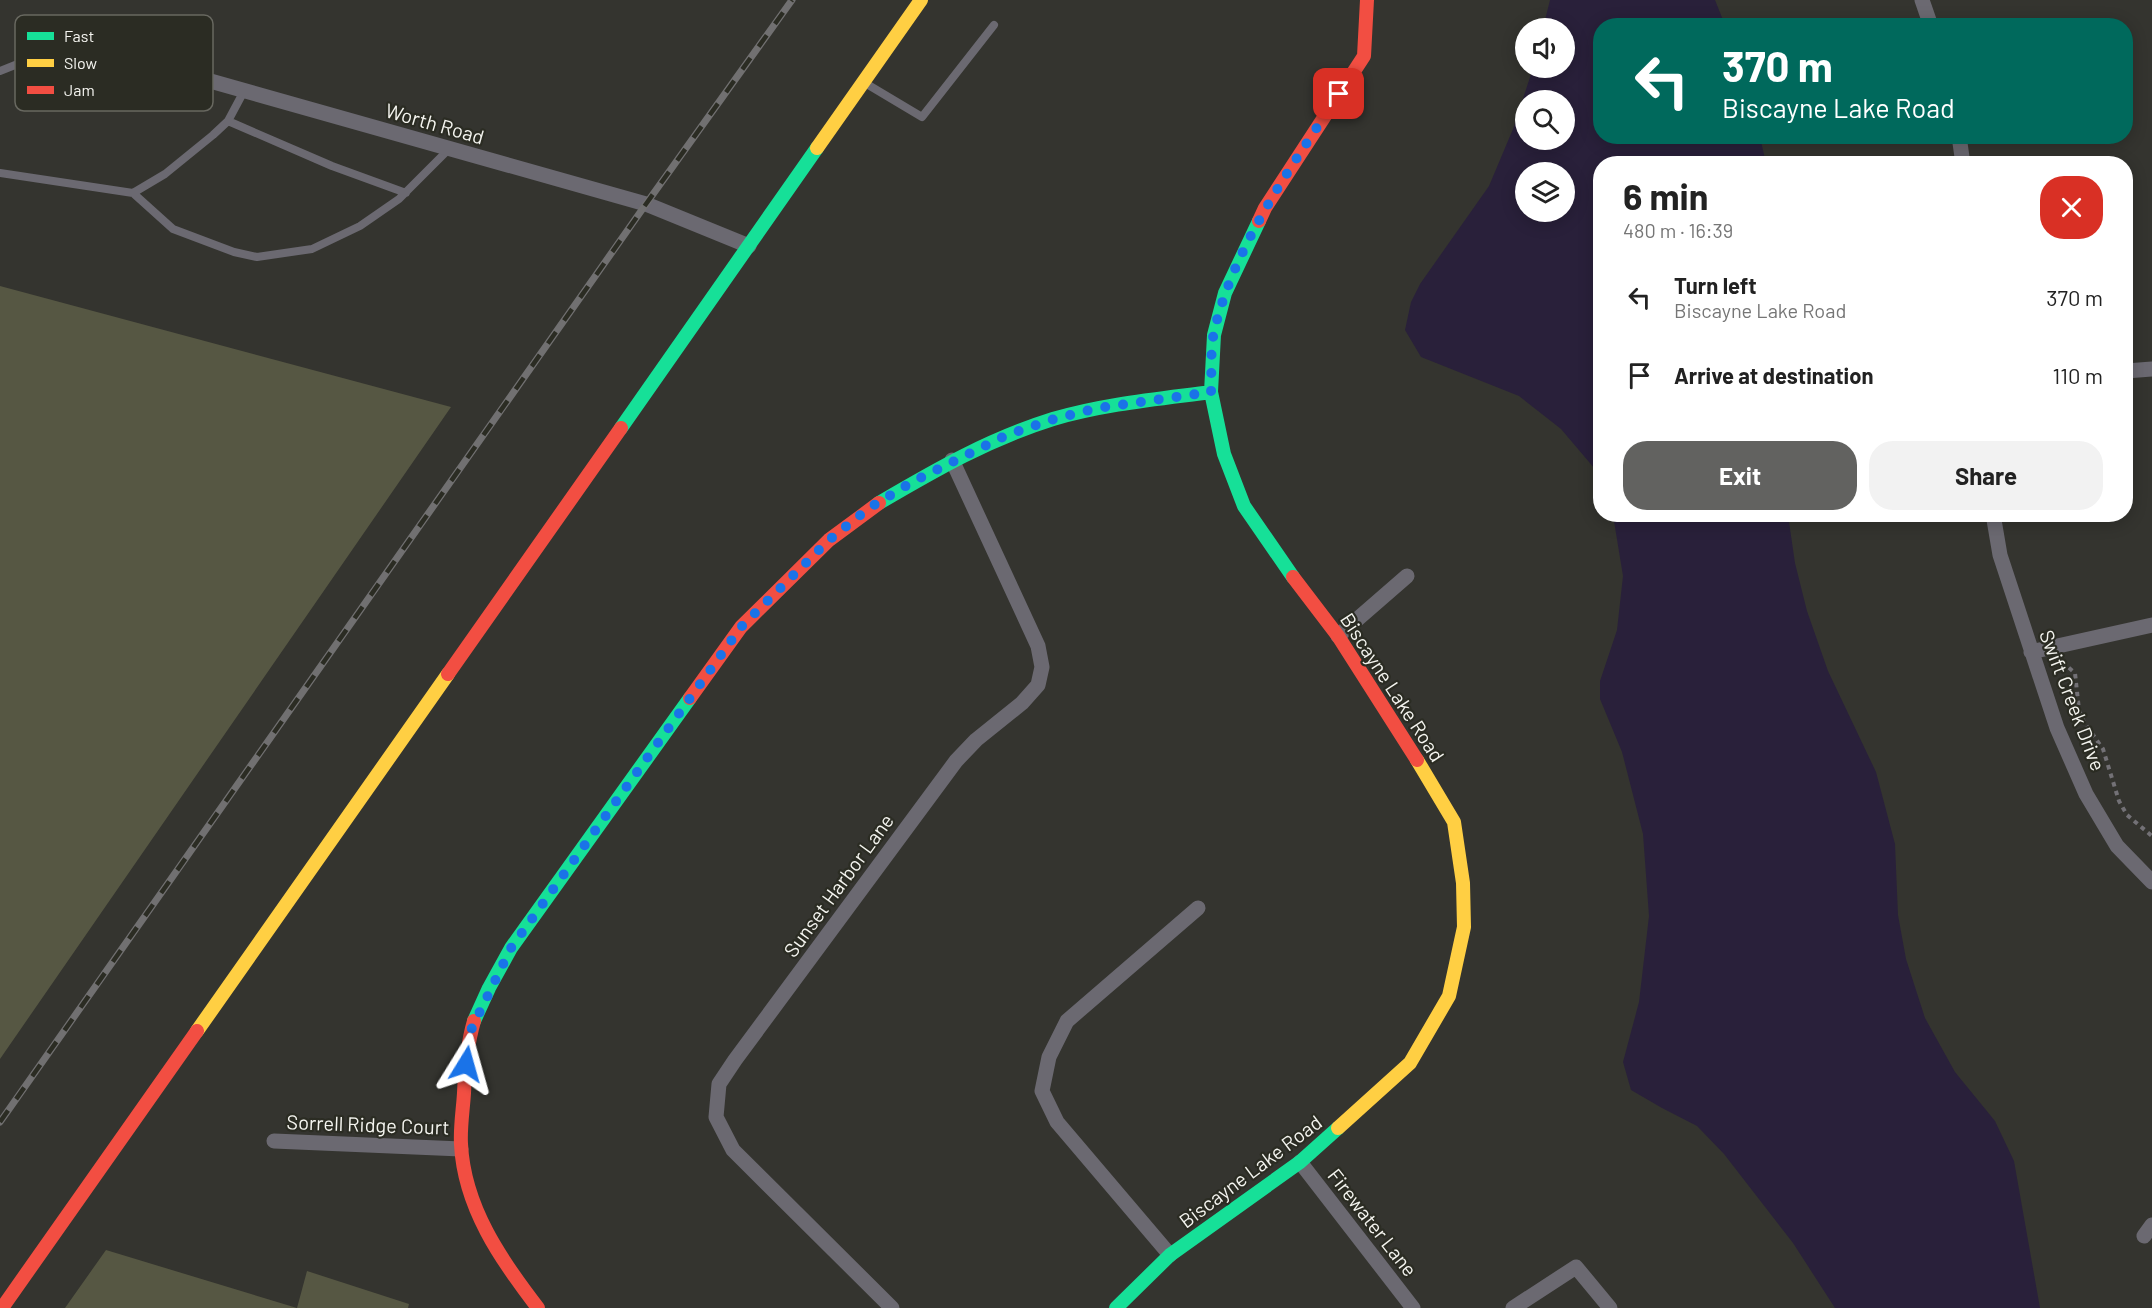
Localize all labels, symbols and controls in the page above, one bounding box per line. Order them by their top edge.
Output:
legend [15,15,213,111]
map controls [1515,18,1575,222]
button: sound [1515,18,1575,78]
text: Fast [64,26,94,45]
text: 370 m [1722,40,1833,90]
icon: left [1623,42,1701,120]
text: Slow [64,53,97,72]
pin [1313,68,1364,119]
icon: arrive [1322,77,1355,110]
text: Jam [64,80,95,99]
button: search [1515,90,1575,150]
text: Biscayne Lake Road [1722,91,1955,123]
street label: Worth Road [383,97,487,149]
button: layers [1515,162,1575,222]
text: 6 min [1623,174,1708,217]
button: close [2040,176,2103,239]
text: 480 m · 16:39 [1623,218,1733,242]
text: Turn left [1674,272,1757,298]
icon: left [1623,281,1656,314]
text: 370 m [2046,284,2103,310]
text: Biscayne Lake Road [1674,298,1846,322]
icon: arrive [1623,359,1656,392]
text: Arrive at destination [1674,362,1873,388]
text: 110 m [2053,362,2103,388]
button: Exit [1623,441,1857,510]
button: Share [1869,441,2103,510]
street label: Biscayne Lake Road [1336,608,1450,766]
street label: Swift Creek Drive [2035,626,2111,774]
street label: Sunset Harbor Lane [778,809,898,961]
position arrow [434,1032,498,1096]
street label: Sorrell Ridge Court [286,1109,450,1139]
street label: Biscayne Lake Road [1174,1110,1326,1232]
street label: Firewater Lane [1323,1163,1423,1281]

